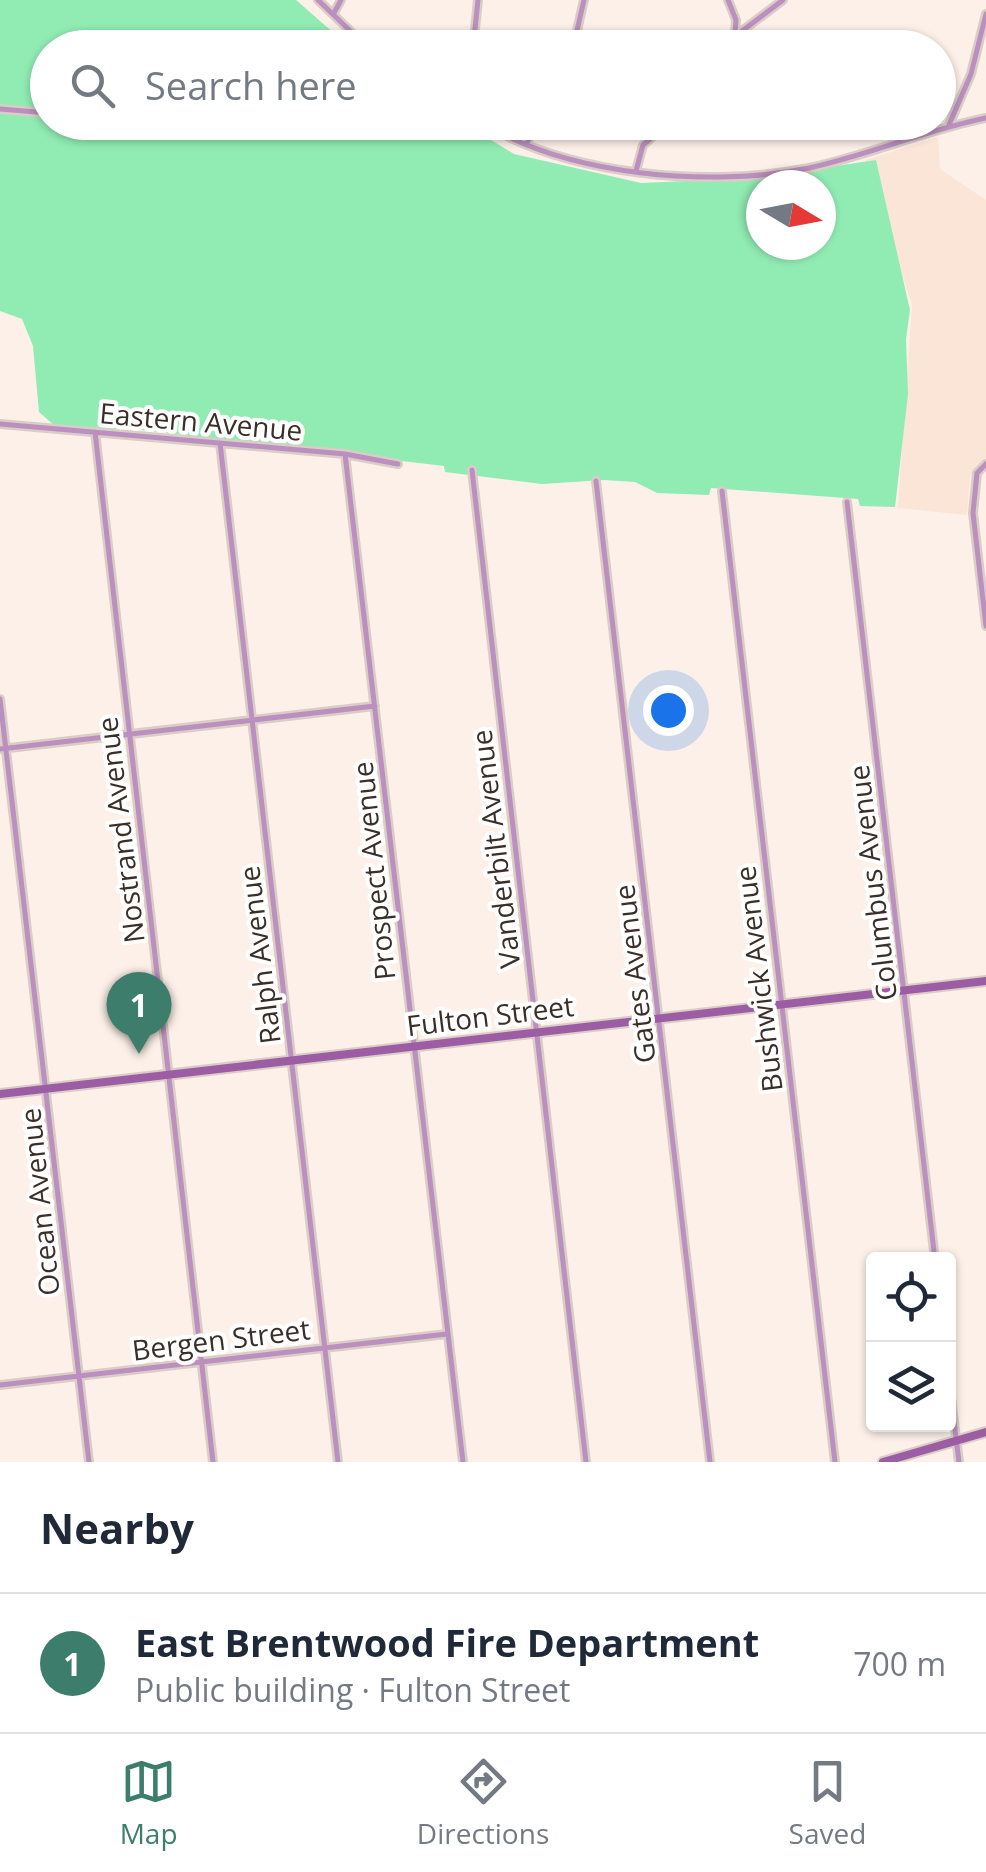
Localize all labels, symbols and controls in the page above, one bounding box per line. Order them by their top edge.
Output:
search box [30,30,956,140]
icon: search [65,58,120,113]
text: Search here [145,59,357,111]
north arrow [746,170,836,260]
street label: Eastern Avenue [98,393,304,449]
your location [643,685,694,736]
street label: Nostrand Avenue [87,715,153,945]
street label: Vanderbilt Avenue [462,728,528,970]
street label: Prospect Avenue [343,760,403,982]
street label: Columbus Avenue [839,763,905,1003]
street label: Ralph Avenue [229,864,289,1046]
street label: Bushwick Avenue [725,864,791,1094]
street label: Gates Avenue [604,882,664,1066]
pin: 1 [106,972,172,1054]
street label: Fulton Street [404,986,576,1044]
street label: Ocean Avenue [10,1106,68,1298]
map controls [866,1252,956,1432]
button: locate [866,1252,956,1342]
street label: Bergen Street [130,1309,312,1369]
button: layers [866,1342,956,1432]
text: Nearby [40,1499,194,1556]
text: East Brentwood Fire Department [135,1616,759,1668]
text: 1 [63,1642,82,1685]
text: 700 m [853,1642,946,1685]
text: Public building · Fulton Street [135,1668,570,1711]
tab: Map [120,1754,178,1852]
tab: Directions [417,1754,549,1852]
tab: Saved [789,1754,866,1852]

